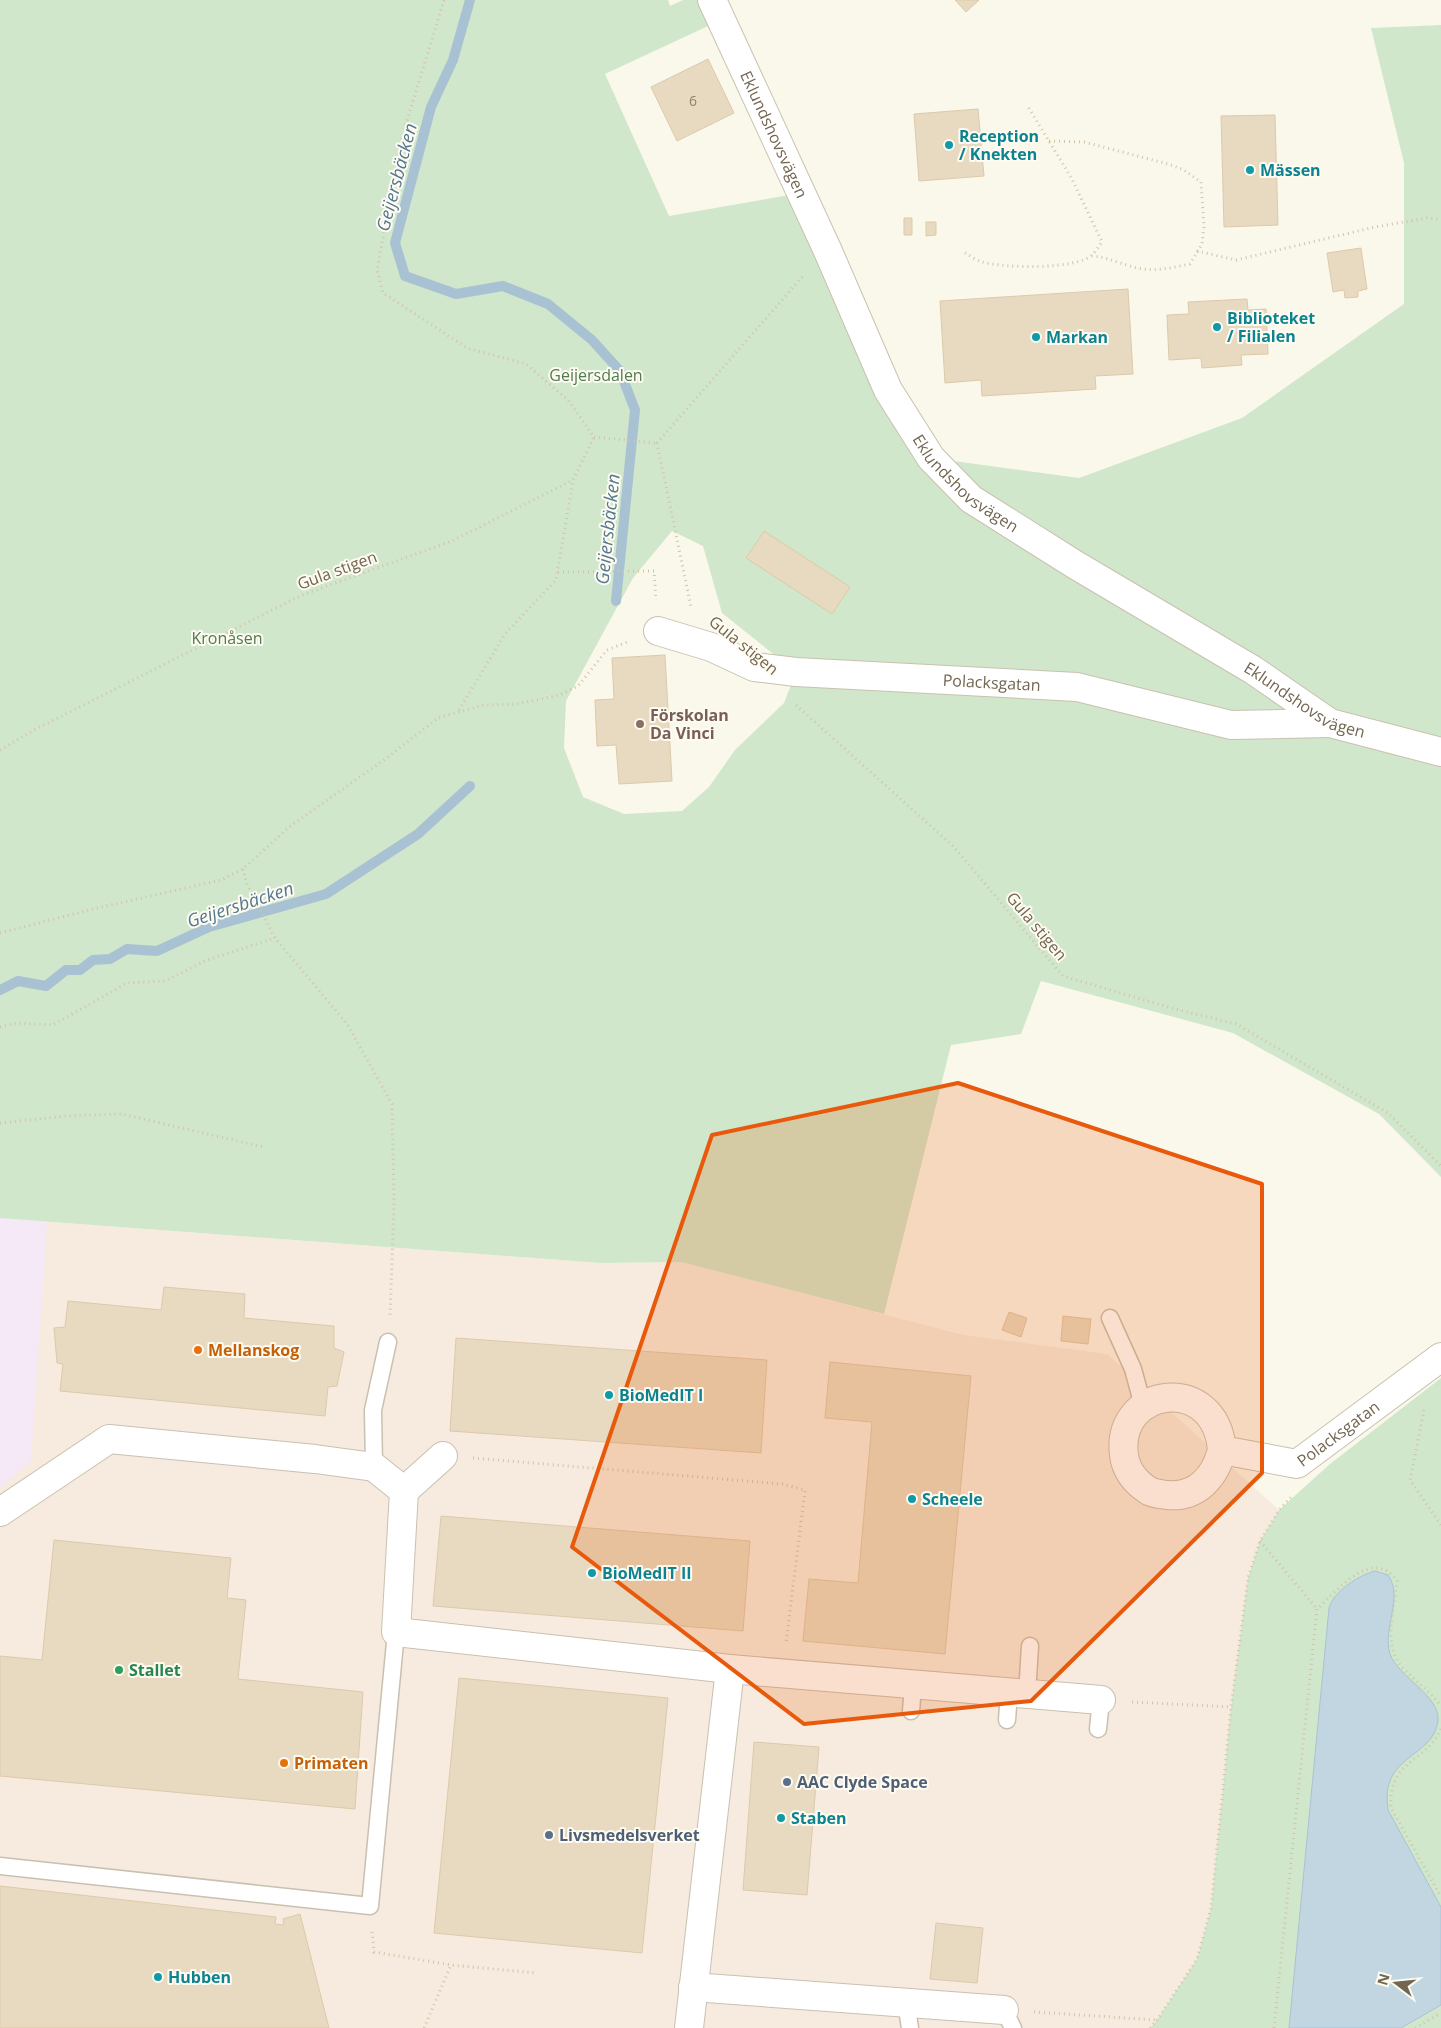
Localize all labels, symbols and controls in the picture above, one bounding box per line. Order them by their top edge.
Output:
street label: Eklundshovsvägen [735,67,813,202]
house number: 6 [689,91,697,110]
water label: Geijersbäcken [370,120,422,234]
place label: Reception / Knekten [959,125,1039,165]
marker: Reception / Knekten [943,139,955,151]
place label: Mässen [1260,159,1321,181]
marker: Mässen [1244,164,1256,176]
place label: Biblioteket / Filialen [1227,307,1315,347]
marker: Biblioteket / Filialen [1211,321,1223,333]
place label: Markan [1046,326,1108,348]
marker: Markan [1030,331,1042,343]
park label: Geijersdalen [549,364,643,386]
street label: Eklundshovsvägen [908,430,1023,537]
water label: Geijersbäcken [589,473,625,585]
street label: Gula stigen [294,545,380,595]
street label: Gula stigen [705,610,783,680]
park label: Kronåsen [191,627,263,649]
street label: Eklundshovsvägen [1240,656,1368,743]
street label: Polacksgatan [942,669,1041,696]
place label: Förskolan Da Vinci [650,704,729,744]
marker: Förskolan Da Vinci [634,718,646,730]
water label: Geijersbäcken [184,875,296,933]
street label: Gula stigen [1002,887,1072,965]
place label: Mellanskog [208,1339,299,1361]
marker: Mellanskog [192,1344,204,1356]
place label: BioMedIT I [619,1384,703,1406]
marker: BioMedIT I [603,1389,615,1401]
street label: Polacksgatan [1292,1395,1384,1471]
place label: Scheele [922,1488,983,1510]
marker: Scheele [906,1493,918,1505]
place label: BioMedIT II [602,1562,692,1584]
marker: BioMedIT II [586,1567,598,1579]
place label: Stallet [129,1659,181,1681]
marker: Stallet [113,1664,125,1676]
place label: Primaten [294,1752,368,1774]
marker: Primaten [278,1757,290,1769]
place label: AAC Clyde Space [797,1771,928,1793]
marker: AAC Clyde Space [781,1776,793,1788]
place label: Staben [791,1807,847,1829]
marker: Staben [775,1812,787,1824]
place label: Livsmedelsverket [559,1824,700,1846]
marker: Livsmedelsverket [543,1829,555,1841]
north arrow [1371,1958,1421,2008]
place label: Hubben [168,1966,231,1988]
marker: Hubben [152,1971,164,1983]
text: N [1372,1971,1394,1987]

